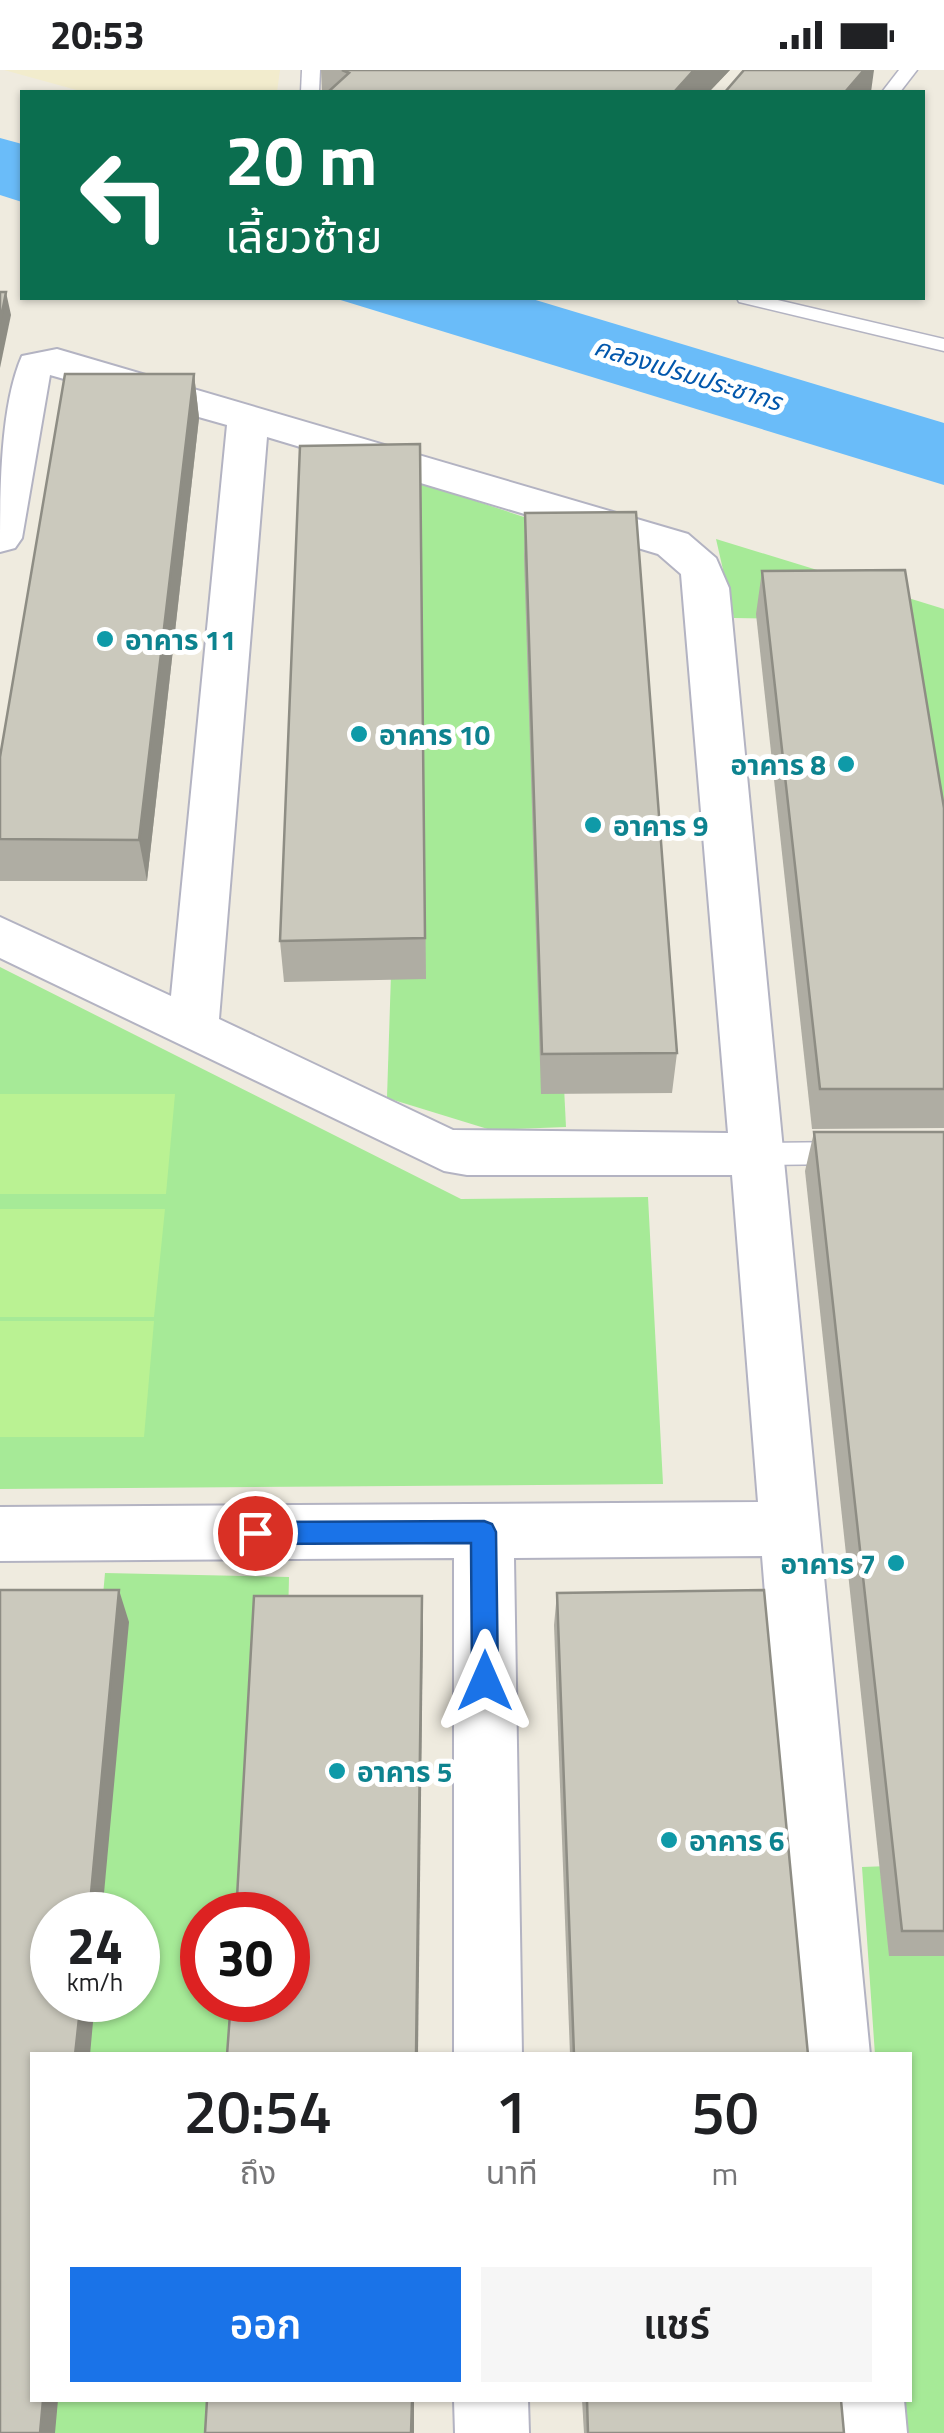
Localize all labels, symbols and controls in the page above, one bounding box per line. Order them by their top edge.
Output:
text: 20:53 [50,6,145,64]
text: 20 m [225,106,378,212]
icon: left [60,130,190,260]
text: เลี้ยวซ้าย [225,202,382,270]
water label: คลองเปรมประชากร [590,327,788,421]
place label: อาคาร 11 [125,618,236,661]
marker: อาคาร 11 [94,628,116,650]
place label: อาคาร 10 [379,713,490,756]
marker: อาคาร 10 [348,723,370,745]
place label: อาคาร 8 [731,743,826,786]
marker: อาคาร 8 [835,753,857,775]
place label: อาคาร 9 [613,804,708,847]
marker: อาคาร 9 [582,814,604,836]
pin [213,1491,298,1576]
icon: arrive [228,1506,283,1561]
place label: อาคาร 7 [781,1542,876,1585]
marker: อาคาร 7 [885,1552,907,1574]
position arrow [433,1629,537,1733]
place label: อาคาร 5 [357,1750,452,1793]
marker: อาคาร 5 [326,1760,348,1782]
place label: อาคาร 6 [689,1819,784,1862]
marker: อาคาร 6 [658,1829,680,1851]
speed limit sign: 30 [180,1892,310,2022]
text: 24 [67,1907,123,1983]
text: km/h [67,1963,123,2001]
text: 20:54 [183,2065,332,2156]
text: 1 [495,2065,529,2156]
text: 50 [691,2066,759,2157]
text: ถึง [240,2148,276,2196]
text: นาที [486,2148,538,2196]
text: m [712,2149,738,2197]
button: ออก [70,2267,461,2382]
button: แชร์ [481,2267,872,2382]

